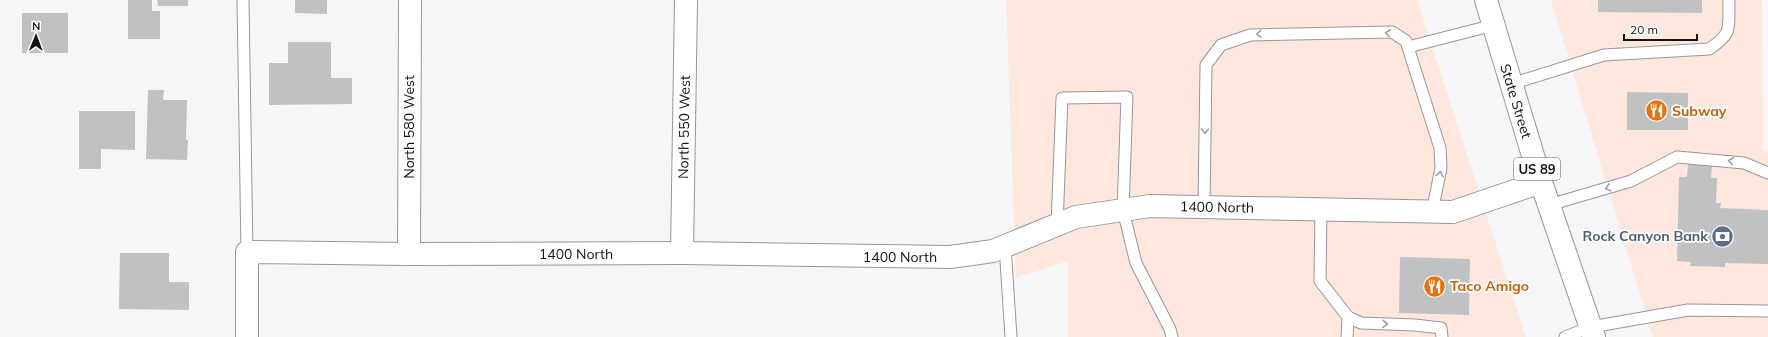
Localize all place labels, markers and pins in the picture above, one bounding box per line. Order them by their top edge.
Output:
restaurant icon: Subway [1644,98,1670,124]
place label: Subway [1672,102,1727,120]
bank icon: Rock Canyon Bank [1710,223,1736,249]
place label: Rock Canyon Bank [1583,227,1708,245]
restaurant icon: Taco Amigo [1422,273,1448,299]
place label: Taco Amigo [1450,277,1529,295]

